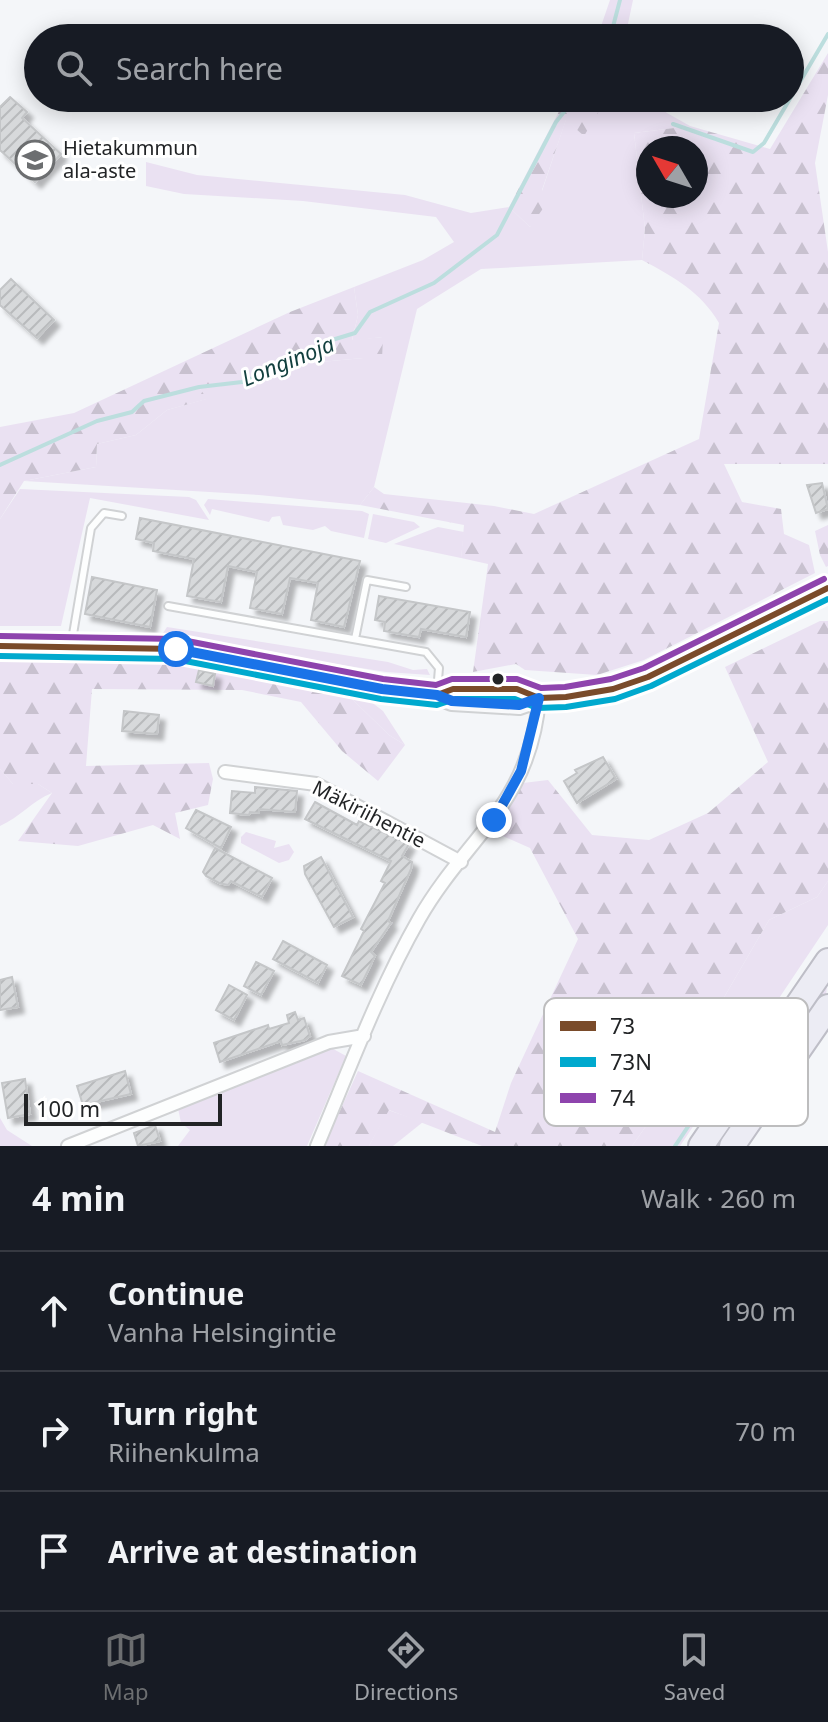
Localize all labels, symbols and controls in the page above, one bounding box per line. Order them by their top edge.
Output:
search box [24,24,804,112]
icon: search [52,46,96,90]
text: Search here [116,48,283,89]
place label: Hietakummun ala-aste [63,134,198,184]
north arrow [636,136,708,208]
school or university icon: Hietakummun ala-aste [14,139,56,181]
water label: Longinoja [237,328,339,392]
route start [158,631,194,667]
unlabelled marker [490,671,506,687]
street label: Mäkiriihentie [308,774,430,854]
route end [476,802,512,838]
legend [544,998,808,1126]
text: 73 [610,1010,635,1040]
text: 73N [610,1046,652,1076]
text: 74 [610,1082,636,1112]
scale bar [24,1090,222,1126]
text: 100 m [36,1093,100,1123]
text: 4 min [32,1175,126,1221]
text: Walk · 260 m [641,1180,796,1216]
text: Continue [108,1273,244,1314]
icon: ahead [32,1289,76,1333]
text: 190 m [720,1293,796,1329]
text: Vanha Helsingintie [108,1314,337,1350]
text: Turn right [108,1393,258,1434]
icon: right [32,1409,76,1453]
text: 70 m [735,1413,796,1449]
text: Riihenkulma [108,1434,260,1470]
icon: arrive [32,1529,76,1573]
text: Arrive at destination [108,1531,418,1572]
tab: Map [103,1628,149,1706]
tab: Directions [354,1628,458,1706]
tab: Saved [664,1628,725,1706]

